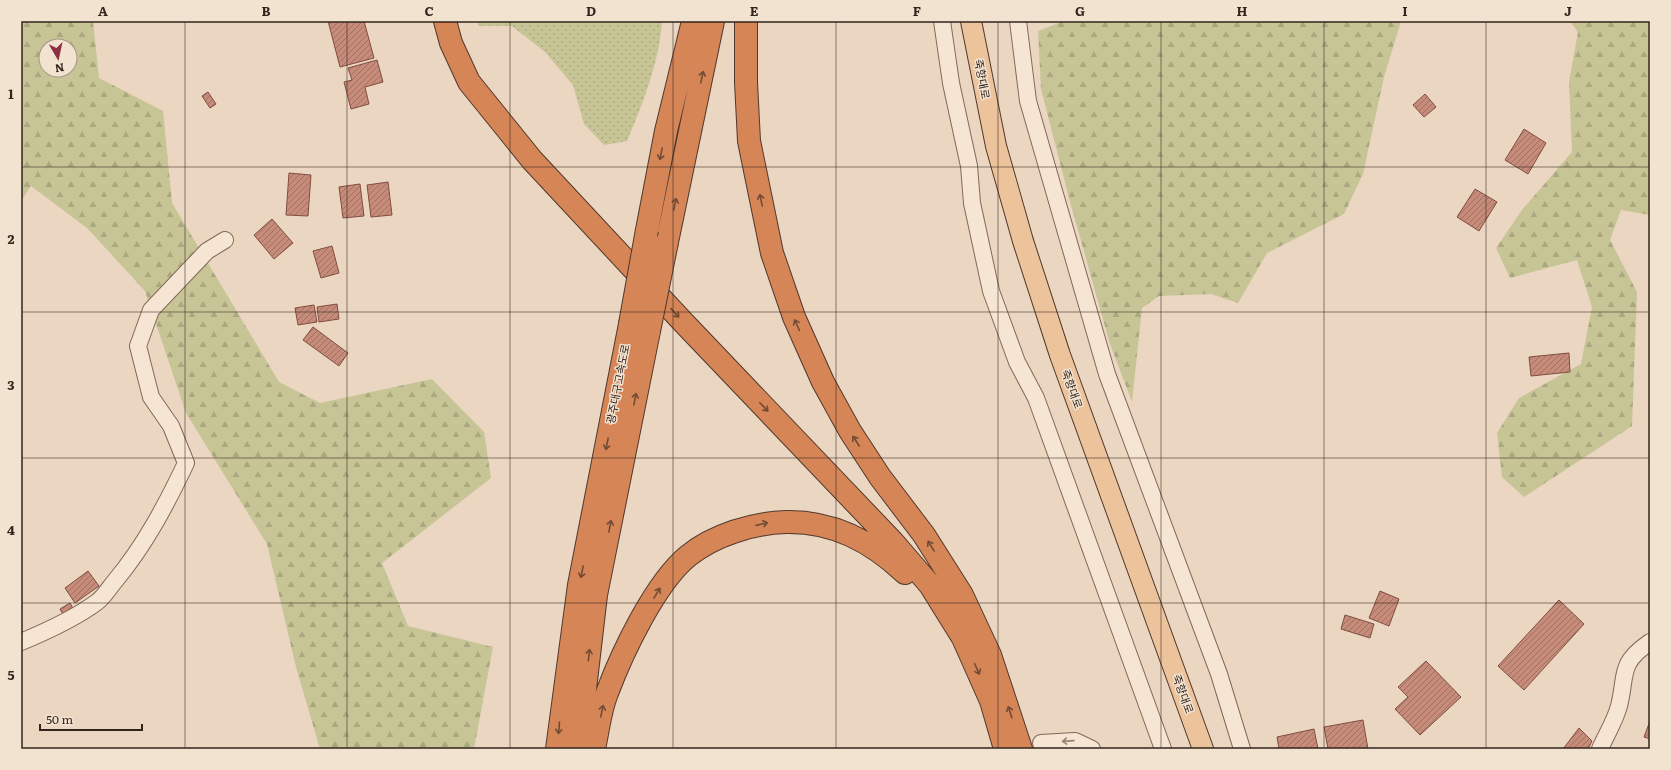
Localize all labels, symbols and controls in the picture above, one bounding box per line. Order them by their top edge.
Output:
text: A [98,1,108,20]
text: B [262,1,271,20]
text: C [424,1,434,20]
text: D [586,1,596,20]
text: E [750,1,759,20]
text: F [913,1,921,20]
text: G [1075,1,1085,20]
text: H [1237,1,1248,20]
text: I [1402,1,1408,20]
text: J [1564,1,1572,20]
north arrow [38,38,78,78]
street label: 죽향대로 [971,57,995,100]
text: N [54,60,66,77]
one-way arrow [698,71,706,84]
text: 1 [8,84,14,103]
one-way arrow [657,147,665,160]
one-way arrow [756,194,764,207]
one-way arrow [672,198,680,211]
text: 2 [8,229,15,248]
one-way arrow [670,308,679,318]
one-way arrow [793,319,801,331]
street label: 광주대구고속도로 [601,343,633,425]
street label: 죽향대로 [1058,367,1087,410]
text: 3 [7,375,15,394]
one-way arrow [632,393,640,406]
one-way arrow [760,402,769,412]
one-way arrow [852,435,860,446]
one-way arrow [602,438,610,451]
text: 4 [7,520,15,539]
one-way arrow [606,520,614,533]
one-way arrow [755,520,768,527]
one-way arrow [927,540,935,552]
one-way arrow [577,565,585,578]
one-way arrow [653,587,661,599]
one-way arrow [585,649,593,662]
one-way arrow [974,663,981,675]
text: 5 [7,665,15,684]
street label: 죽향대로 [1169,672,1198,715]
one-way arrow [599,705,607,718]
one-way arrow [1006,705,1013,718]
scale bar [40,706,142,732]
text: 50 m [46,710,73,728]
one-way arrow [555,721,563,734]
one-way arrow [1062,738,1075,745]

